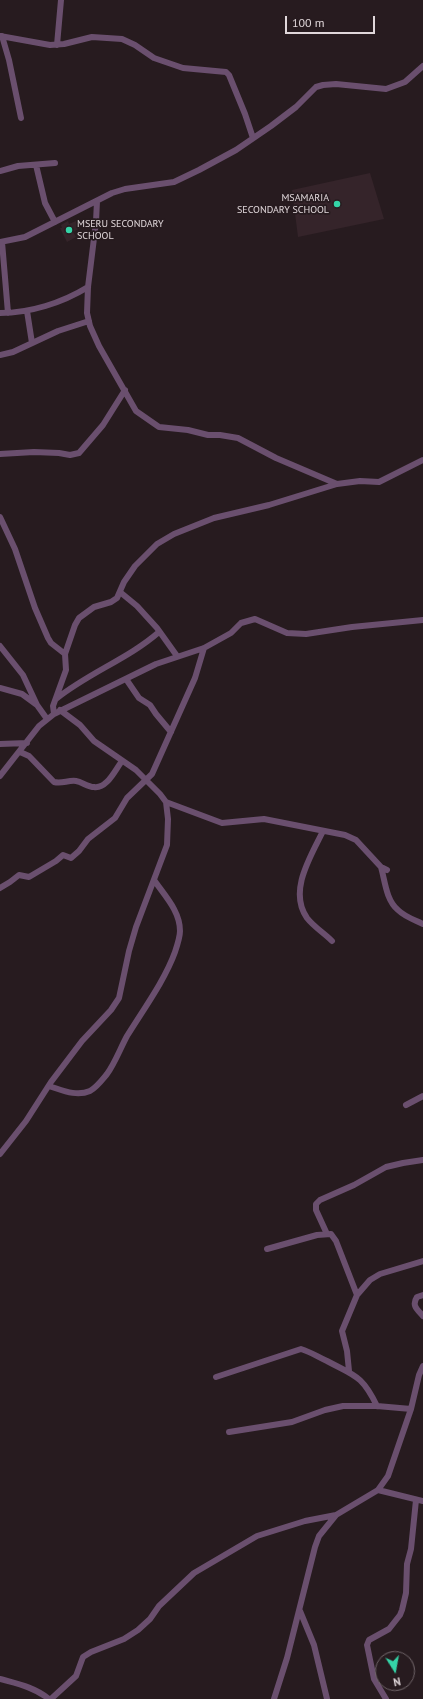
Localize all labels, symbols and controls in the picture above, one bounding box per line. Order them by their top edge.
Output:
scale bar [287,8,377,34]
text: 100 m [292,15,325,30]
place label: MSAMARIA SECONDARY SCHOOL [237,192,329,216]
marker: MSAMARIA SECONDARY SCHOOL [332,199,342,209]
place label: MSERU SECONDARY SCHOOL [77,218,163,242]
marker: MSERU SECONDARY SCHOOL [64,225,74,235]
north arrow [375,1651,415,1691]
text: N [392,1674,402,1689]

